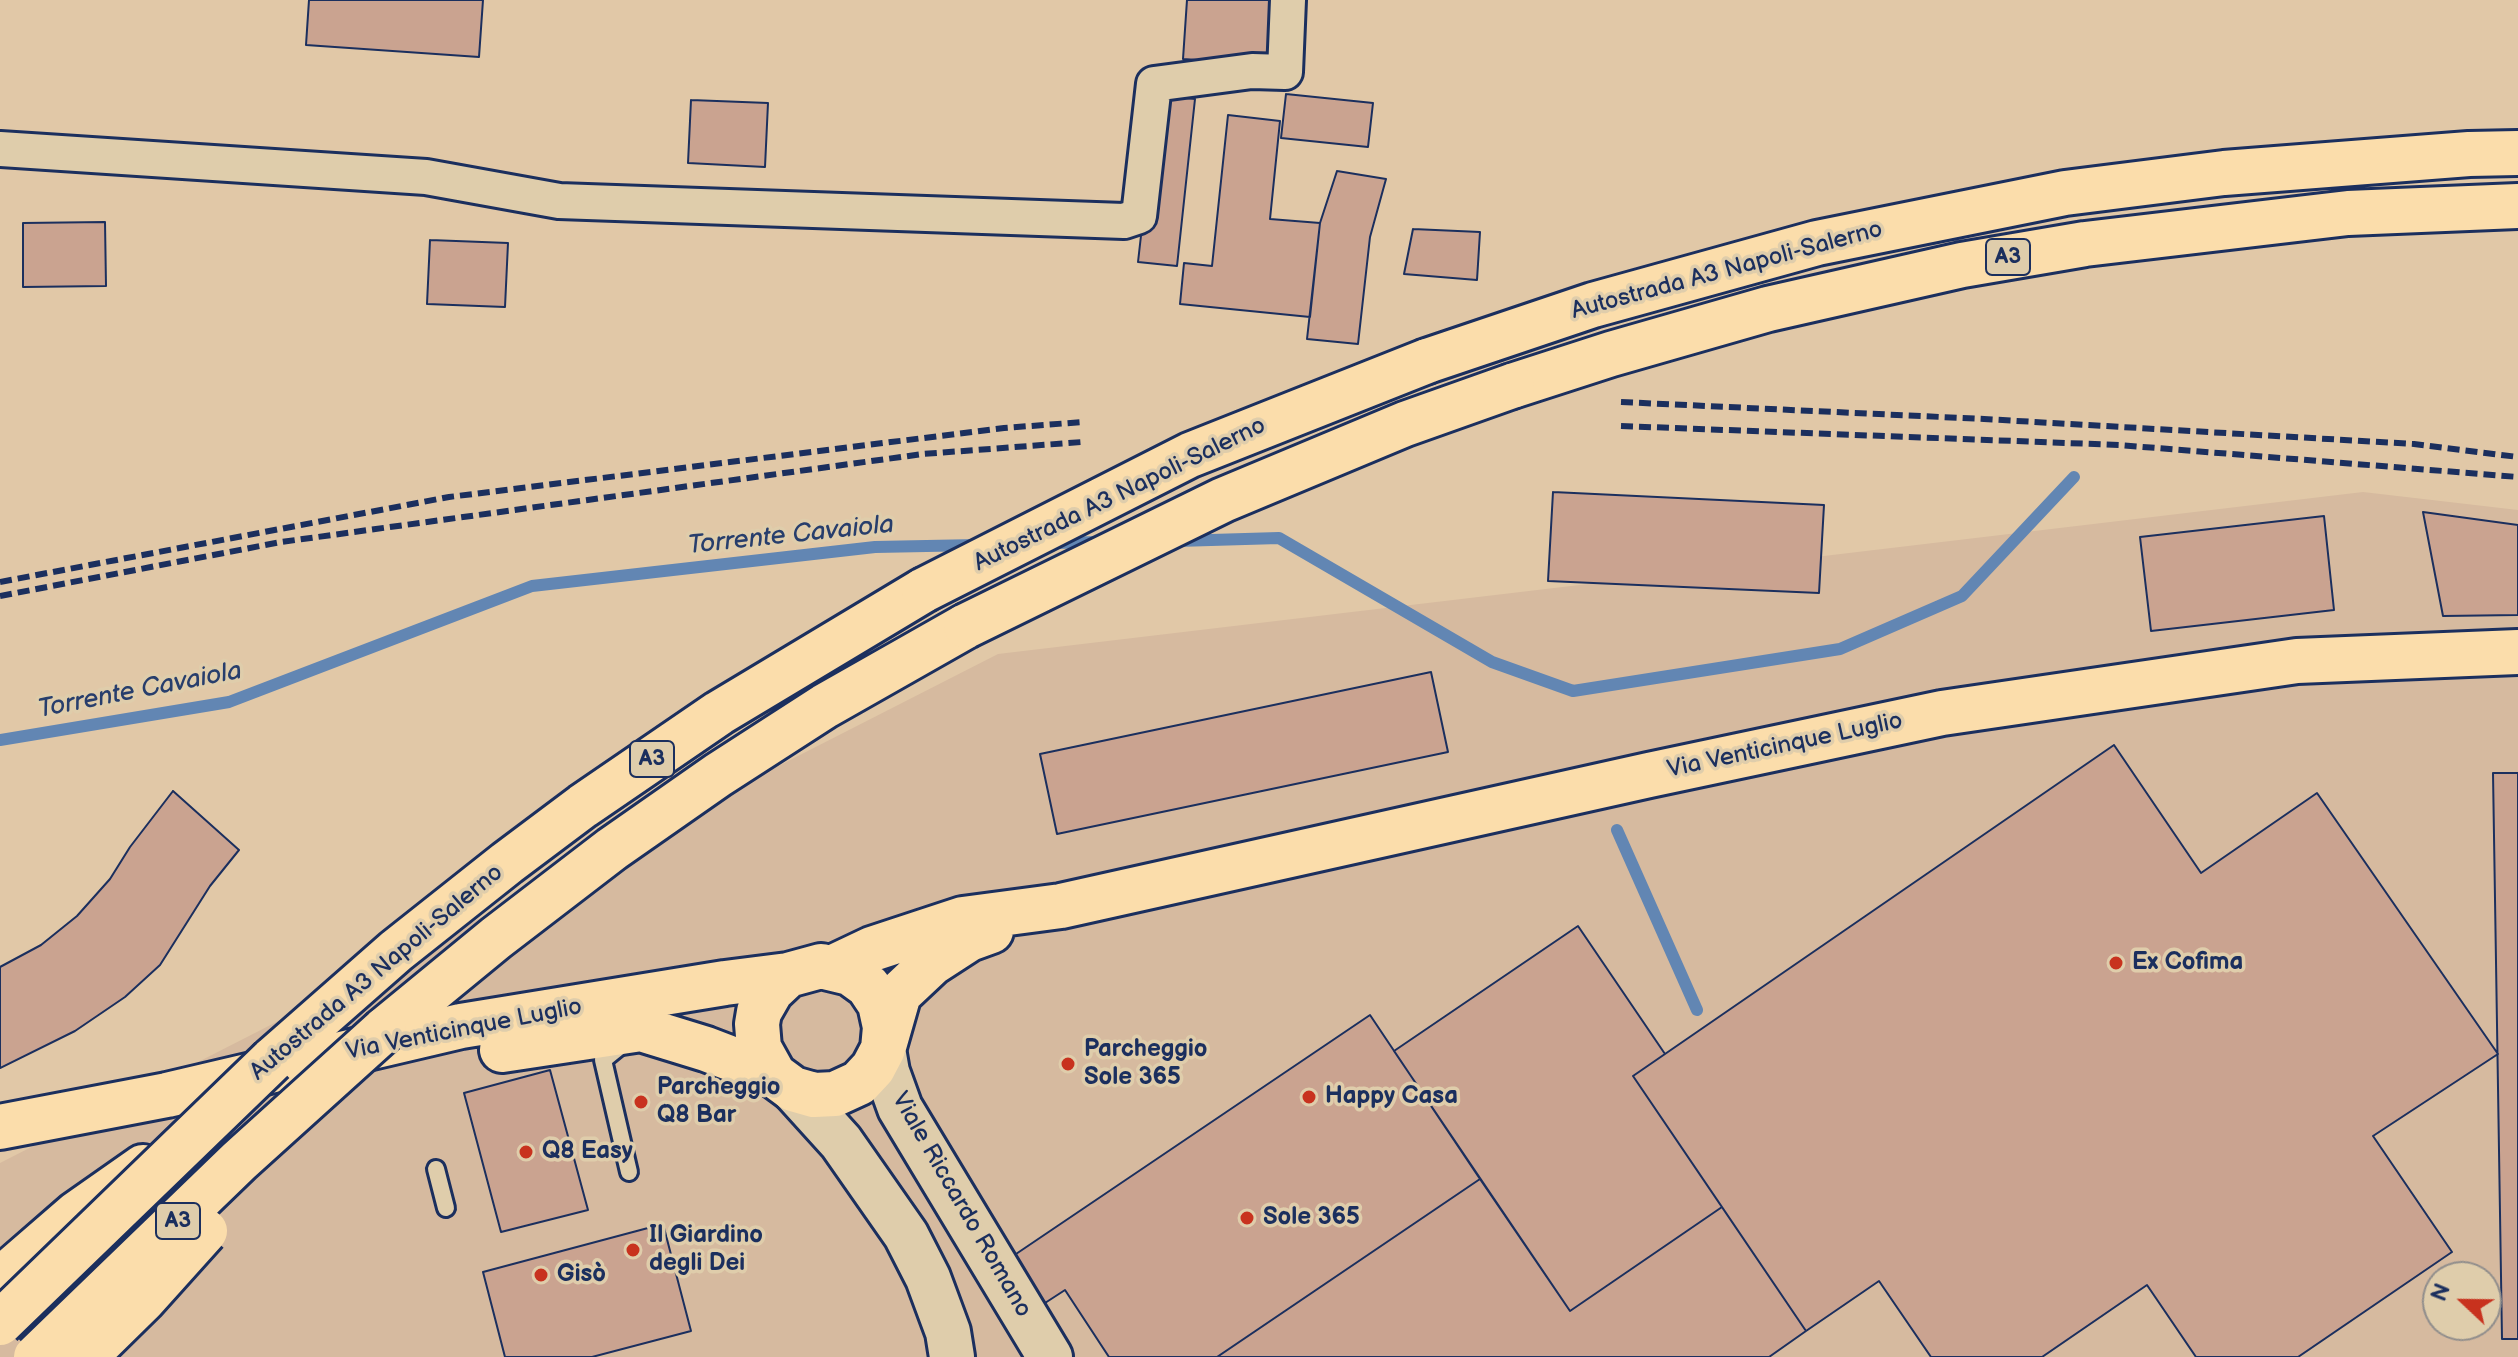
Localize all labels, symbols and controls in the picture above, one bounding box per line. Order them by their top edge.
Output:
street label: Autostrada A3 Napoli-Salerno [1568,216,1886,326]
road number: A3 [1986,239,2030,275]
street label: Autostrada A3 Napoli-Salerno [969,412,1271,578]
water label: Torrente Cavaiola [686,510,896,562]
water label: Torrente Cavaiola [35,656,245,726]
street label: Via Venticinque Luglio [1665,707,1905,785]
road number: A3 [630,741,674,777]
street label: Autostrada A3 Napoli-Salerno [245,859,509,1087]
place label: Ex Cofima [2132,949,2243,977]
marker: Ex Cofima [2107,954,2125,972]
street label: Via Venticinque Luglio [344,993,584,1067]
place label: Parcheggio Sole 365 [1084,1036,1208,1092]
marker: Parcheggio Sole 365 [1059,1055,1077,1073]
place label: Parcheggio Q8 Bar [657,1074,781,1130]
place label: Happy Casa [1325,1083,1458,1111]
street label: Viale Riccardo Romano [885,1087,1037,1323]
marker: Happy Casa [1300,1088,1318,1106]
marker: Parcheggio Q8 Bar [632,1093,650,1111]
place label: Q8 Easy [542,1138,633,1166]
marker: Q8 Easy [517,1143,535,1161]
road number: A3 [156,1203,200,1239]
place label: Sole 365 [1263,1204,1360,1232]
marker: Sole 365 [1238,1209,1256,1227]
place label: Il Giardino degli Dei [649,1222,763,1278]
marker: Il Giardino degli Dei [624,1241,642,1259]
place label: Gisò [557,1261,606,1289]
north arrow [2422,1261,2502,1341]
marker: Gisò [532,1266,550,1284]
text: N [2426,1280,2457,1305]

